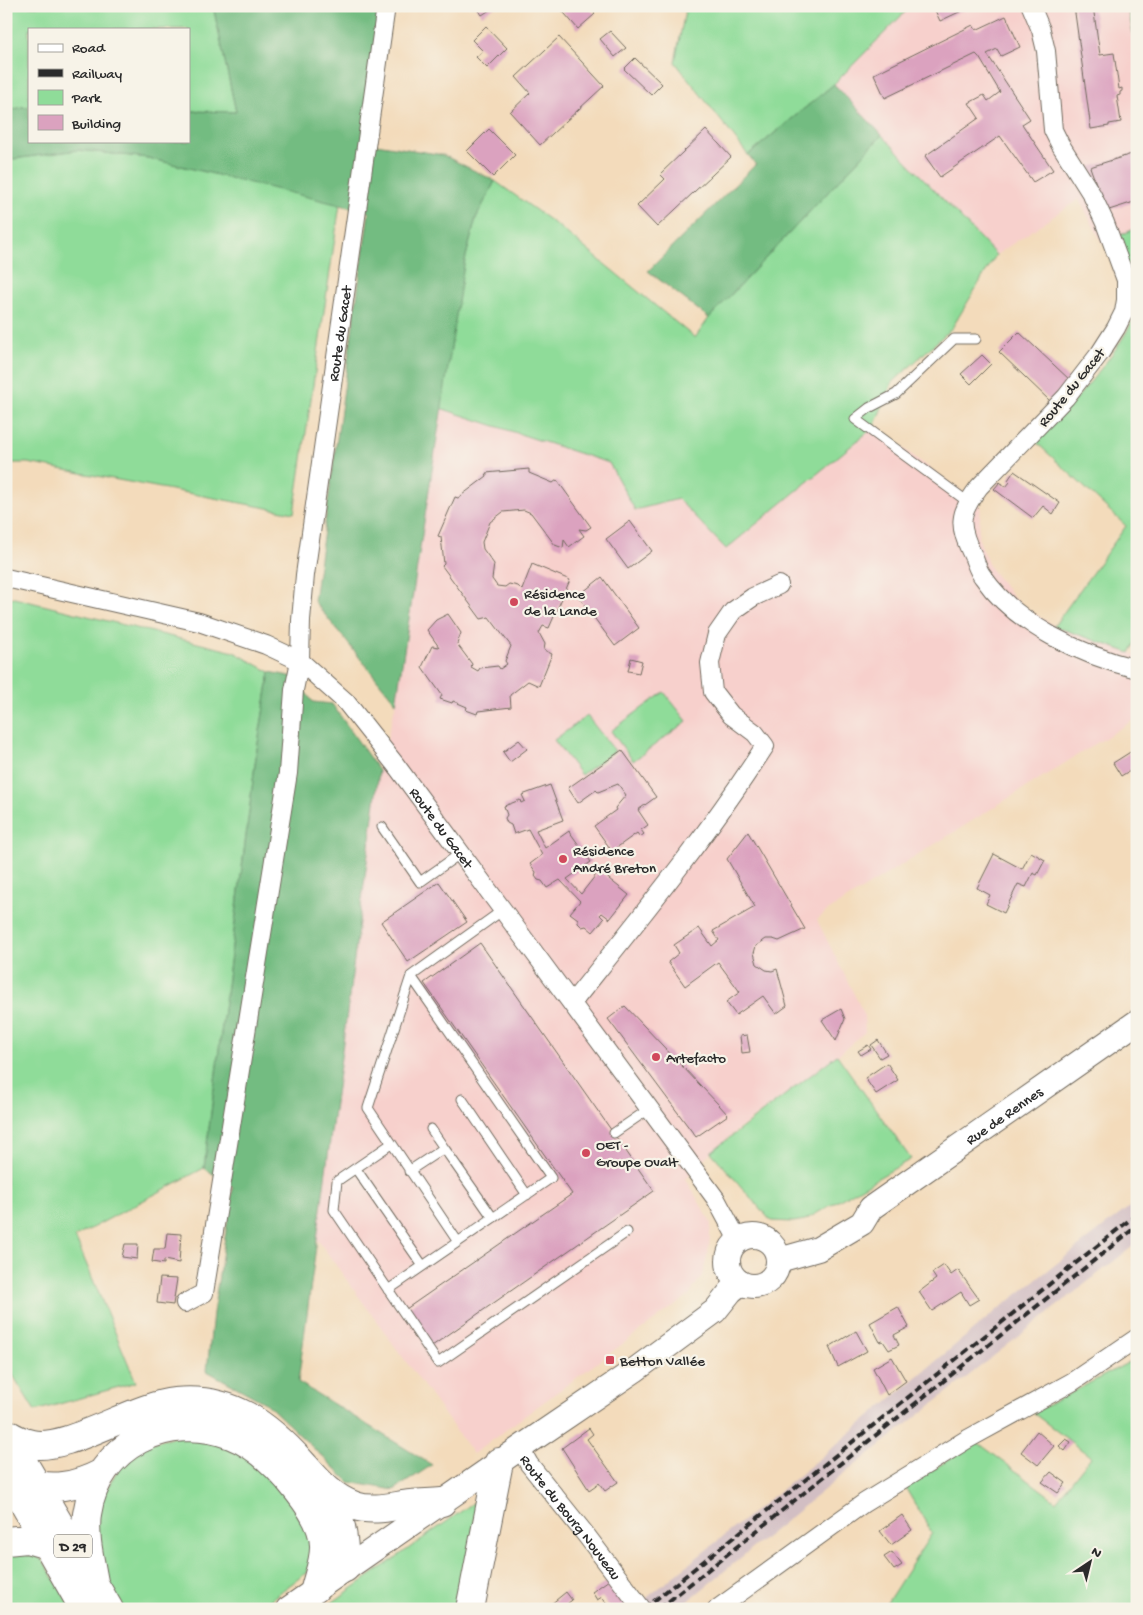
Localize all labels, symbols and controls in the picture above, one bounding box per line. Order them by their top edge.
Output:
legend [28,28,190,142]
text: Road [72,40,106,58]
text: Railway [72,66,123,84]
text: Park [71,90,102,108]
text: Building [71,116,121,134]
street label: Route du Gacet [326,283,357,383]
street label: Route du Gacet [1035,344,1111,431]
place label: Résidence de la Lande [524,586,597,621]
marker: Résidence de la Lande [508,596,520,608]
street label: Route du Gacet [404,785,477,874]
place label: Résidence André Breton [573,843,656,878]
marker: Résidence André Breton [557,853,569,865]
place label: Artefacto [666,1050,726,1068]
marker: Artefacto [650,1051,662,1063]
street label: Rue de Rennes [963,1084,1047,1150]
place label: OET - Groupe Ovalt [596,1137,680,1172]
marker: OET - Groupe Ovalt [580,1147,592,1159]
place label: Betton Vallée [619,1353,705,1371]
marker: Betton Vallée [604,1354,616,1366]
street label: Route du Bourg Nouveau [515,1452,624,1584]
road number: D 29 [54,1534,92,1558]
north arrow [1066,1538,1116,1588]
text: N [1087,1544,1105,1563]

